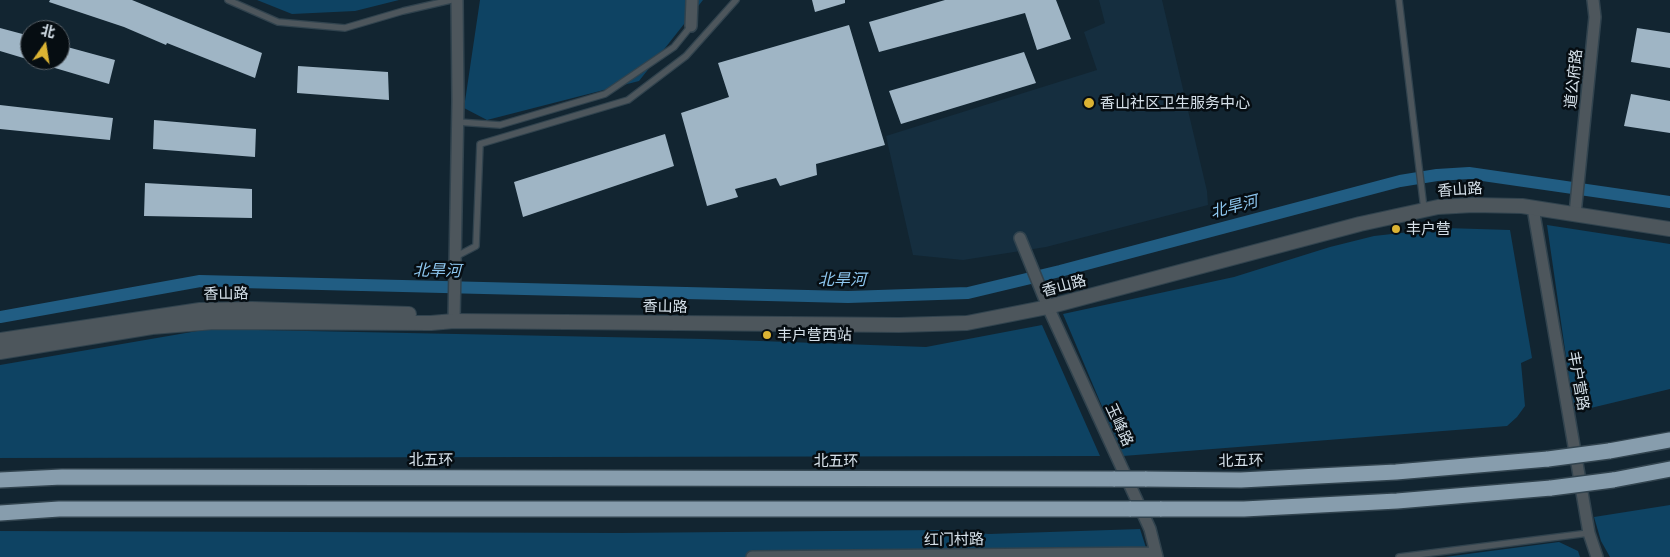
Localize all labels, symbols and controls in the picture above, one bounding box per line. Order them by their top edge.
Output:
north arrow [20,20,70,70]
text: 北 [40,22,57,41]
street label: 道公府路 [1562,48,1586,110]
place label: 香山社区卫生服务中心 [1100,94,1250,112]
marker: 香山社区卫生服务中心 [1082,96,1096,110]
street label: 香山路 [1437,179,1483,201]
water label: 北旱河 [1208,192,1260,222]
place label: 丰户营 [1406,220,1451,238]
marker: 丰户营 [1390,223,1402,235]
water label: 北旱河 [413,261,461,281]
water label: 北旱河 [818,270,866,290]
street label: 香山路 [1040,271,1088,301]
street label: 香山路 [203,285,249,303]
street label: 香山路 [642,298,688,316]
place label: 丰户营西站 [777,326,852,344]
marker: 丰户营西站 [761,329,773,341]
street label: 丰户营路 [1564,350,1592,412]
street label: 玉峰路 [1101,401,1137,449]
street label: 北五环 [409,451,453,469]
street label: 北五环 [814,452,858,470]
street label: 北五环 [1218,452,1264,470]
street label: 红门村路 [924,530,984,550]

